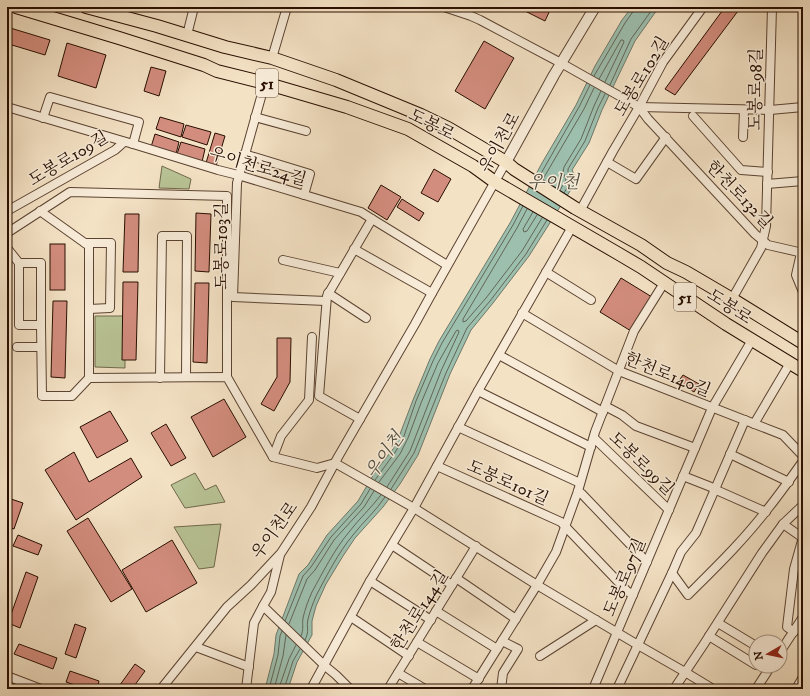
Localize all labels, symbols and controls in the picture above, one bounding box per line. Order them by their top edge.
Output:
street label: 도봉로102길 [609,33,674,120]
street label: 도봉로98길 [744,47,768,131]
road number: 51 [256,69,278,97]
street label: 도봉로 [405,104,459,146]
street label: 우이천로 [474,108,526,177]
street label: 도봉로109길 [24,126,113,191]
street label: 우이천로24길 [207,143,309,191]
street label: 한천로132길 [701,156,777,233]
water label: 우이천 [527,172,581,194]
street label: 도봉로103길 [211,202,233,290]
road number: 51 [674,283,696,311]
street label: 도봉로 [703,284,757,330]
street label: 한천로140길 [621,348,714,402]
water label: 우이천 [361,427,410,483]
street label: 도봉로99길 [604,427,679,500]
street label: 도봉로101길 [463,455,552,511]
street label: 우이천로 [247,497,303,564]
street label: 도봉로97길 [599,535,651,620]
street label: 한천로144길 [386,566,453,655]
north arrow [748,634,788,674]
text: N [751,650,767,661]

